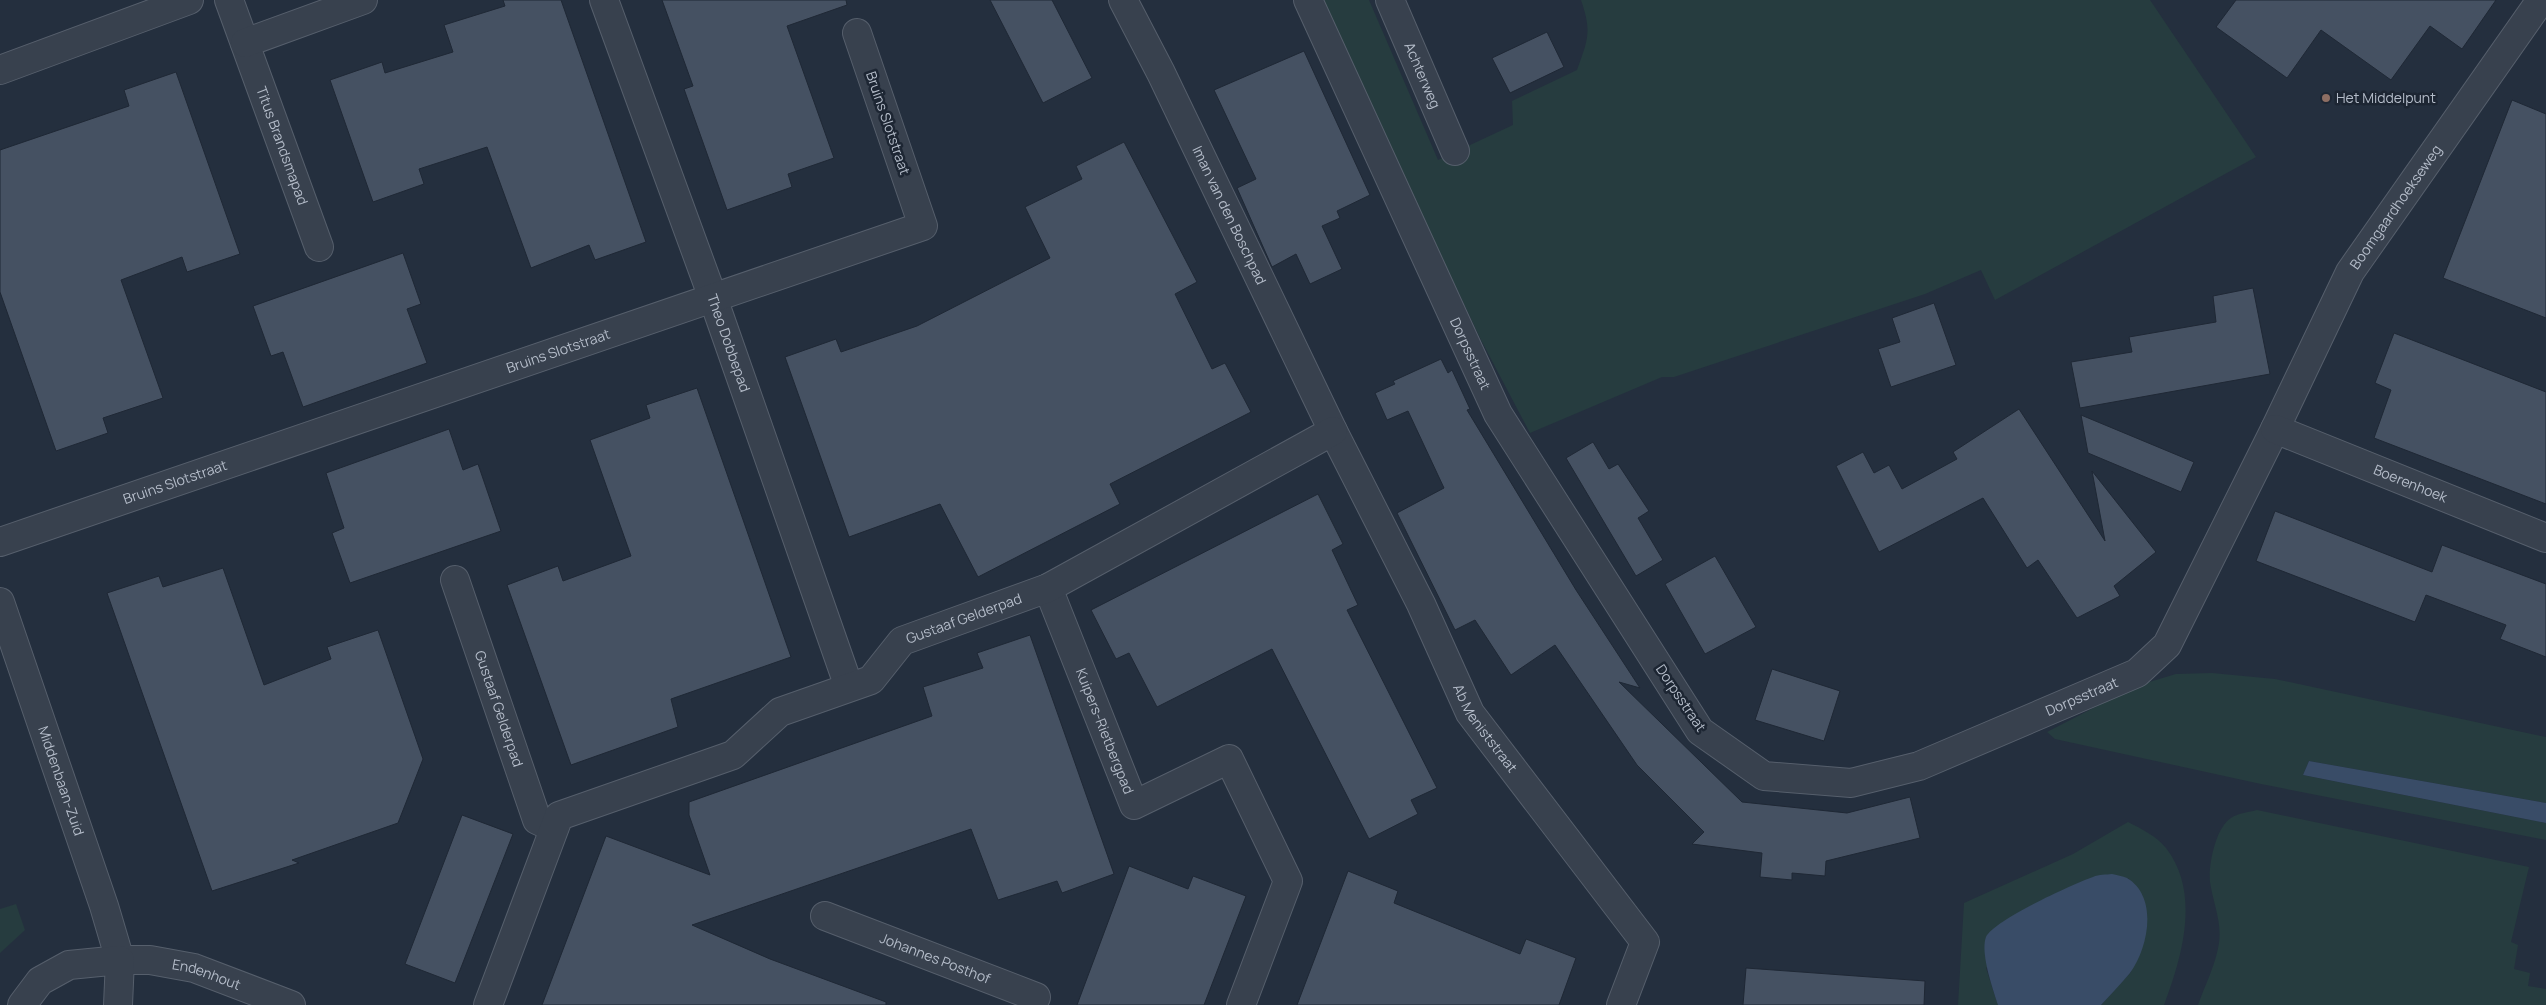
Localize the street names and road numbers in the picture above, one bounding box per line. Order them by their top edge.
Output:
street label: Achterweg [1400,39,1446,111]
street label: Bruins Slotstraat [862,69,915,178]
street label: Titus Brandsmapad [252,84,313,207]
street label: Boomgaardhoekseweg [2345,141,2446,273]
street label: Iman van den Boschpad [1188,142,1271,287]
street label: Theo Dobbepad [703,291,755,394]
street label: Dorpsstraat [1446,314,1496,393]
street label: Bruins Slotstraat [504,324,613,377]
street label: Bruins Slotstraat [120,455,230,508]
street label: Boerenhoek [2371,460,2451,507]
street label: Gustaaf Gelderpad [903,588,1024,648]
street label: Gustaaf Gelderpad [471,648,528,769]
street label: Dorpsstraat [1652,660,1711,735]
street label: Kuipers-Rietbergpad [1072,665,1139,797]
street label: Dorpsstraat [2042,672,2121,720]
street label: Ab Meniststraat [1449,681,1522,776]
street label: Middenbaan-Zuid [34,723,89,838]
street label: Johannes Posthof [877,928,993,988]
street label: Endenhout [171,954,244,994]

